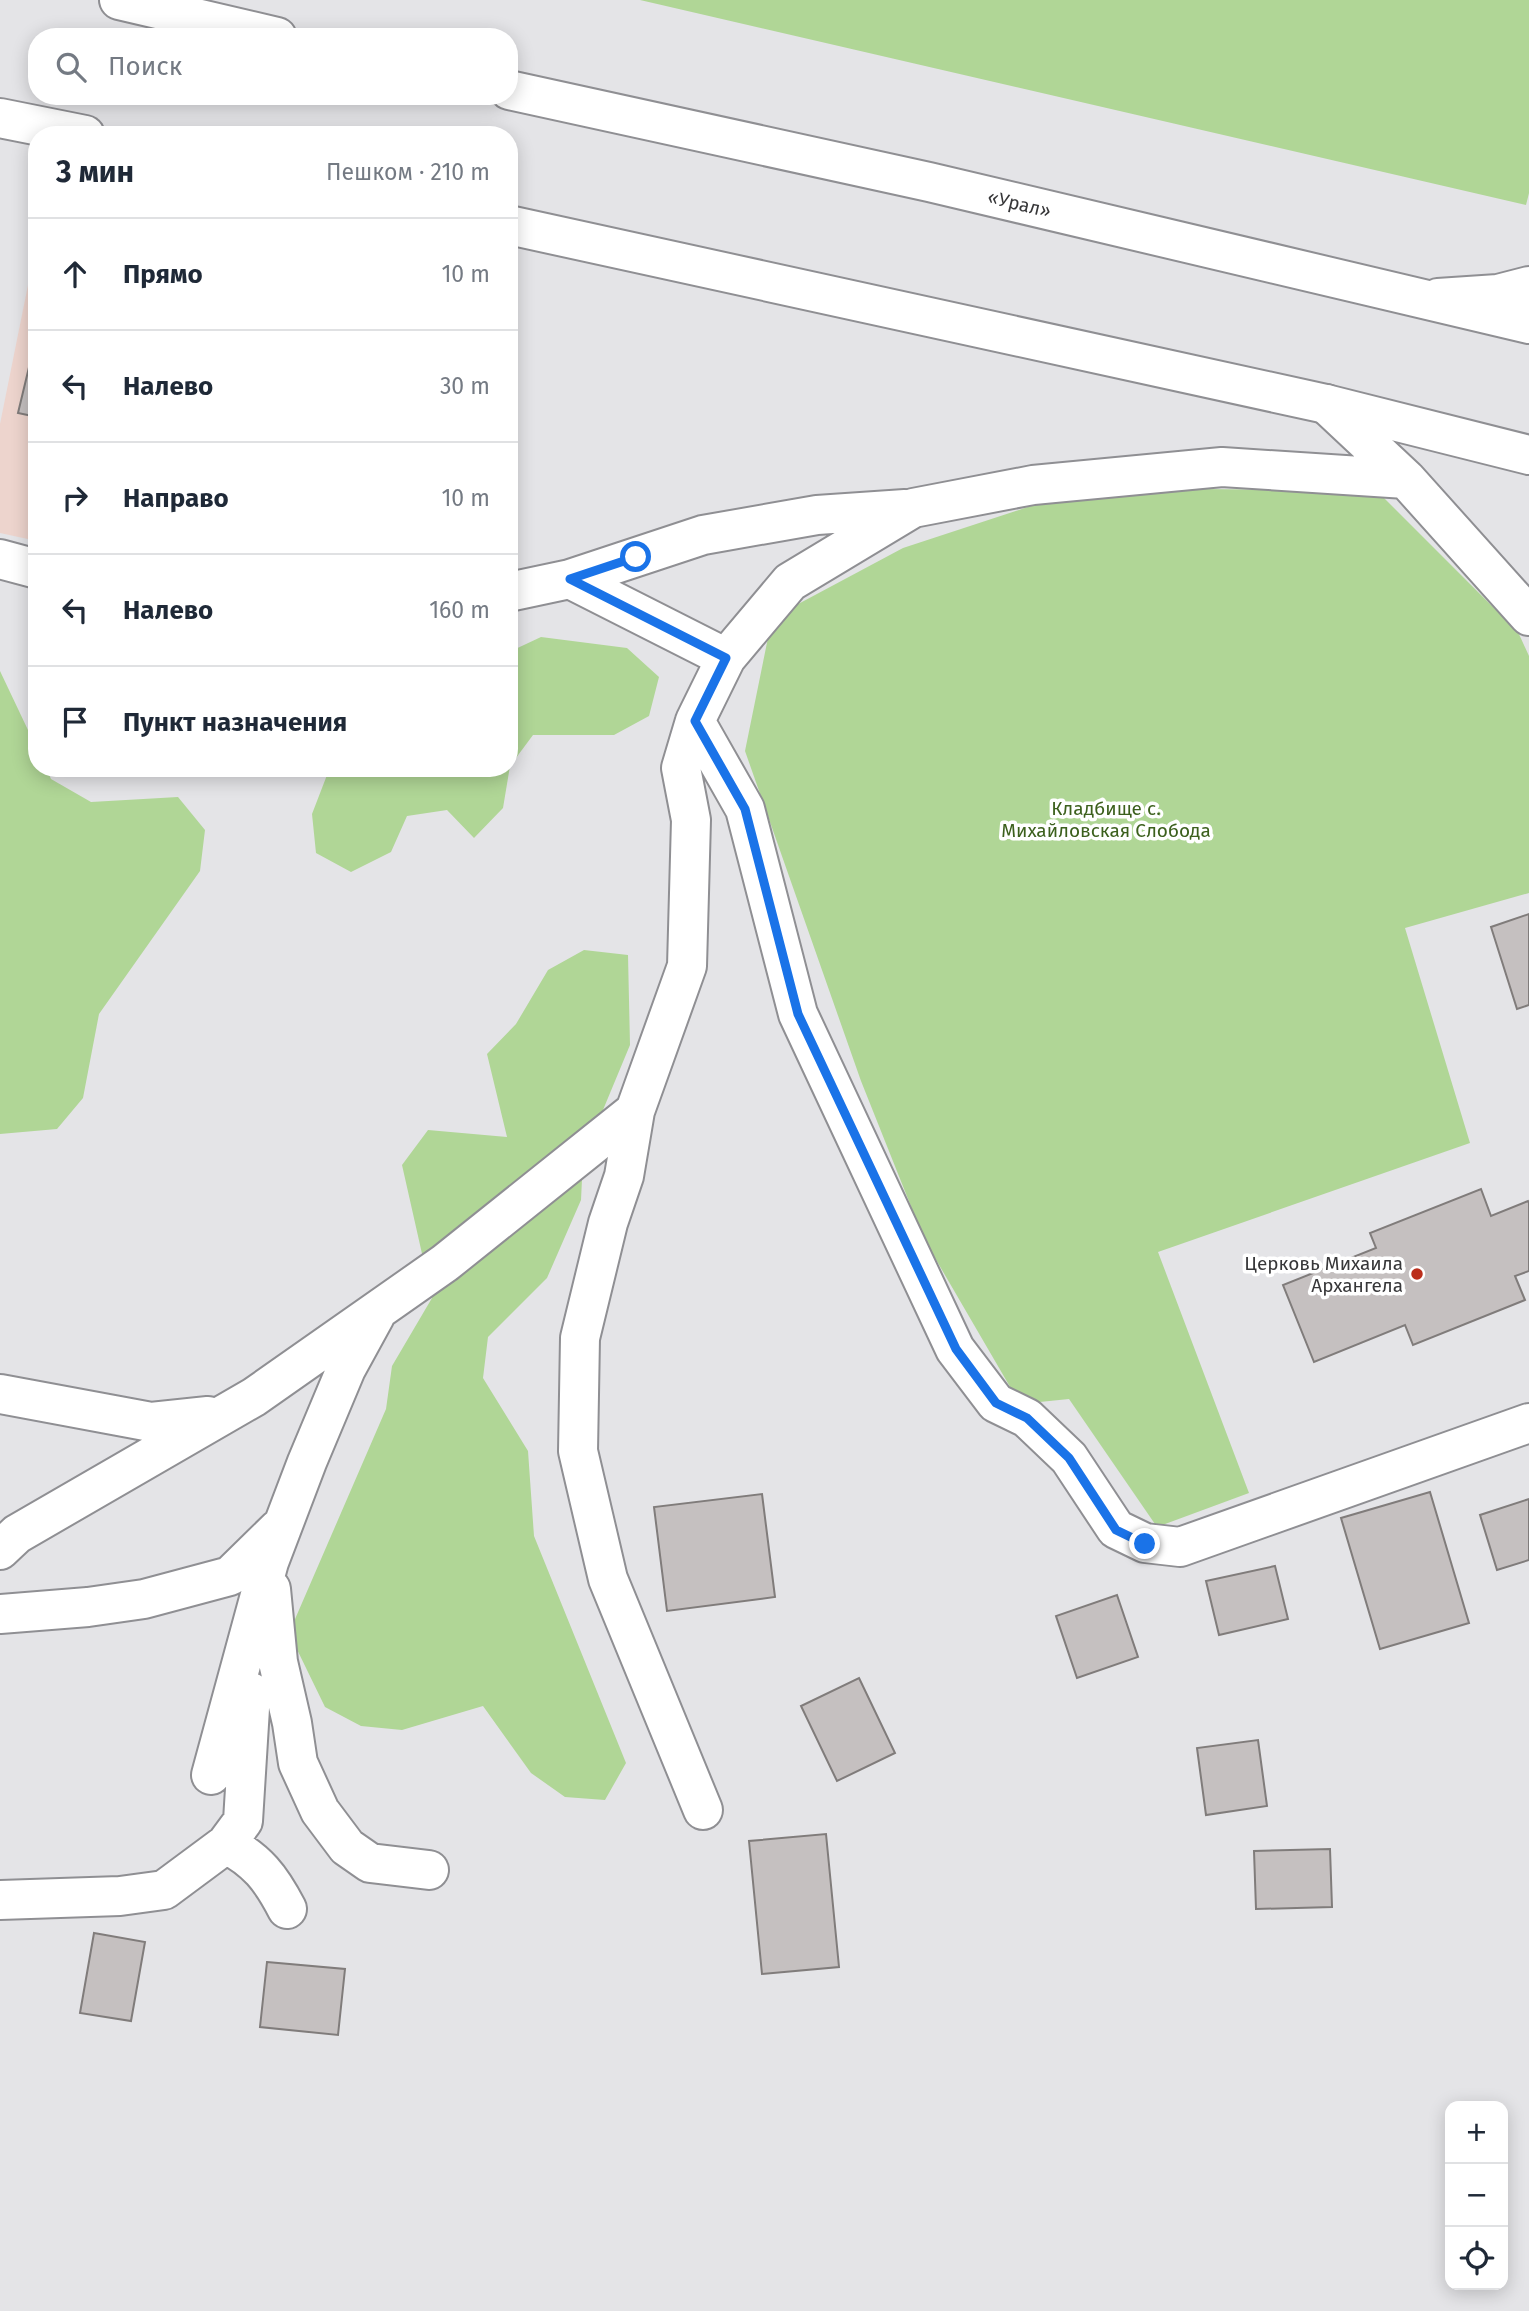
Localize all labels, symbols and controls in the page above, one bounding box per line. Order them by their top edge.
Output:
search box [28,28,518,105]
icon: search [52,48,90,86]
text: Поиск [108,51,182,82]
text: 3 мин [56,154,134,190]
text: Пешком · 210 m [326,158,490,186]
street label: «Урал» [985,185,1053,223]
icon: ahead [56,255,94,293]
text: Прямо [123,259,203,290]
text: 10 m [441,260,490,288]
icon: left [56,367,94,405]
text: Налево [123,371,213,402]
text: 30 m [440,372,490,400]
icon: right [56,479,94,517]
text: Направо [123,483,229,514]
text: 10 m [441,484,490,512]
route start [620,541,651,572]
icon: left [56,591,94,629]
text: Налево [123,595,213,626]
text: 160 m [429,596,490,624]
icon: arrive [56,703,94,741]
text: Пункт назначения [123,707,347,738]
park label: Кладбище с. Михайловская Слобода [1001,797,1211,842]
place label: Церковь Михаила Архангела [1244,1252,1403,1297]
marker: Церковь Михаила Архангела [1409,1266,1425,1282]
route end [1129,1528,1160,1559]
map controls [1445,2101,1508,2290]
button: + [1445,2101,1508,2164]
button: − [1445,2164,1508,2227]
button: locate [1445,2227,1508,2290]

